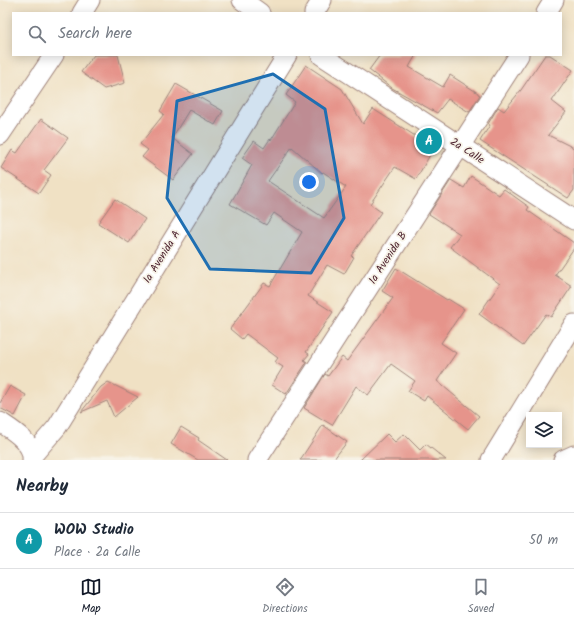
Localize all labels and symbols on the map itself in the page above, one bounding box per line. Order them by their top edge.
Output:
pin: A [416,126,442,156]
street label: 2a Calle [446,133,488,169]
your location [299,172,319,192]
street label: 1a Avenida A [139,227,186,287]
street label: 1a Avenida B [364,228,412,288]

